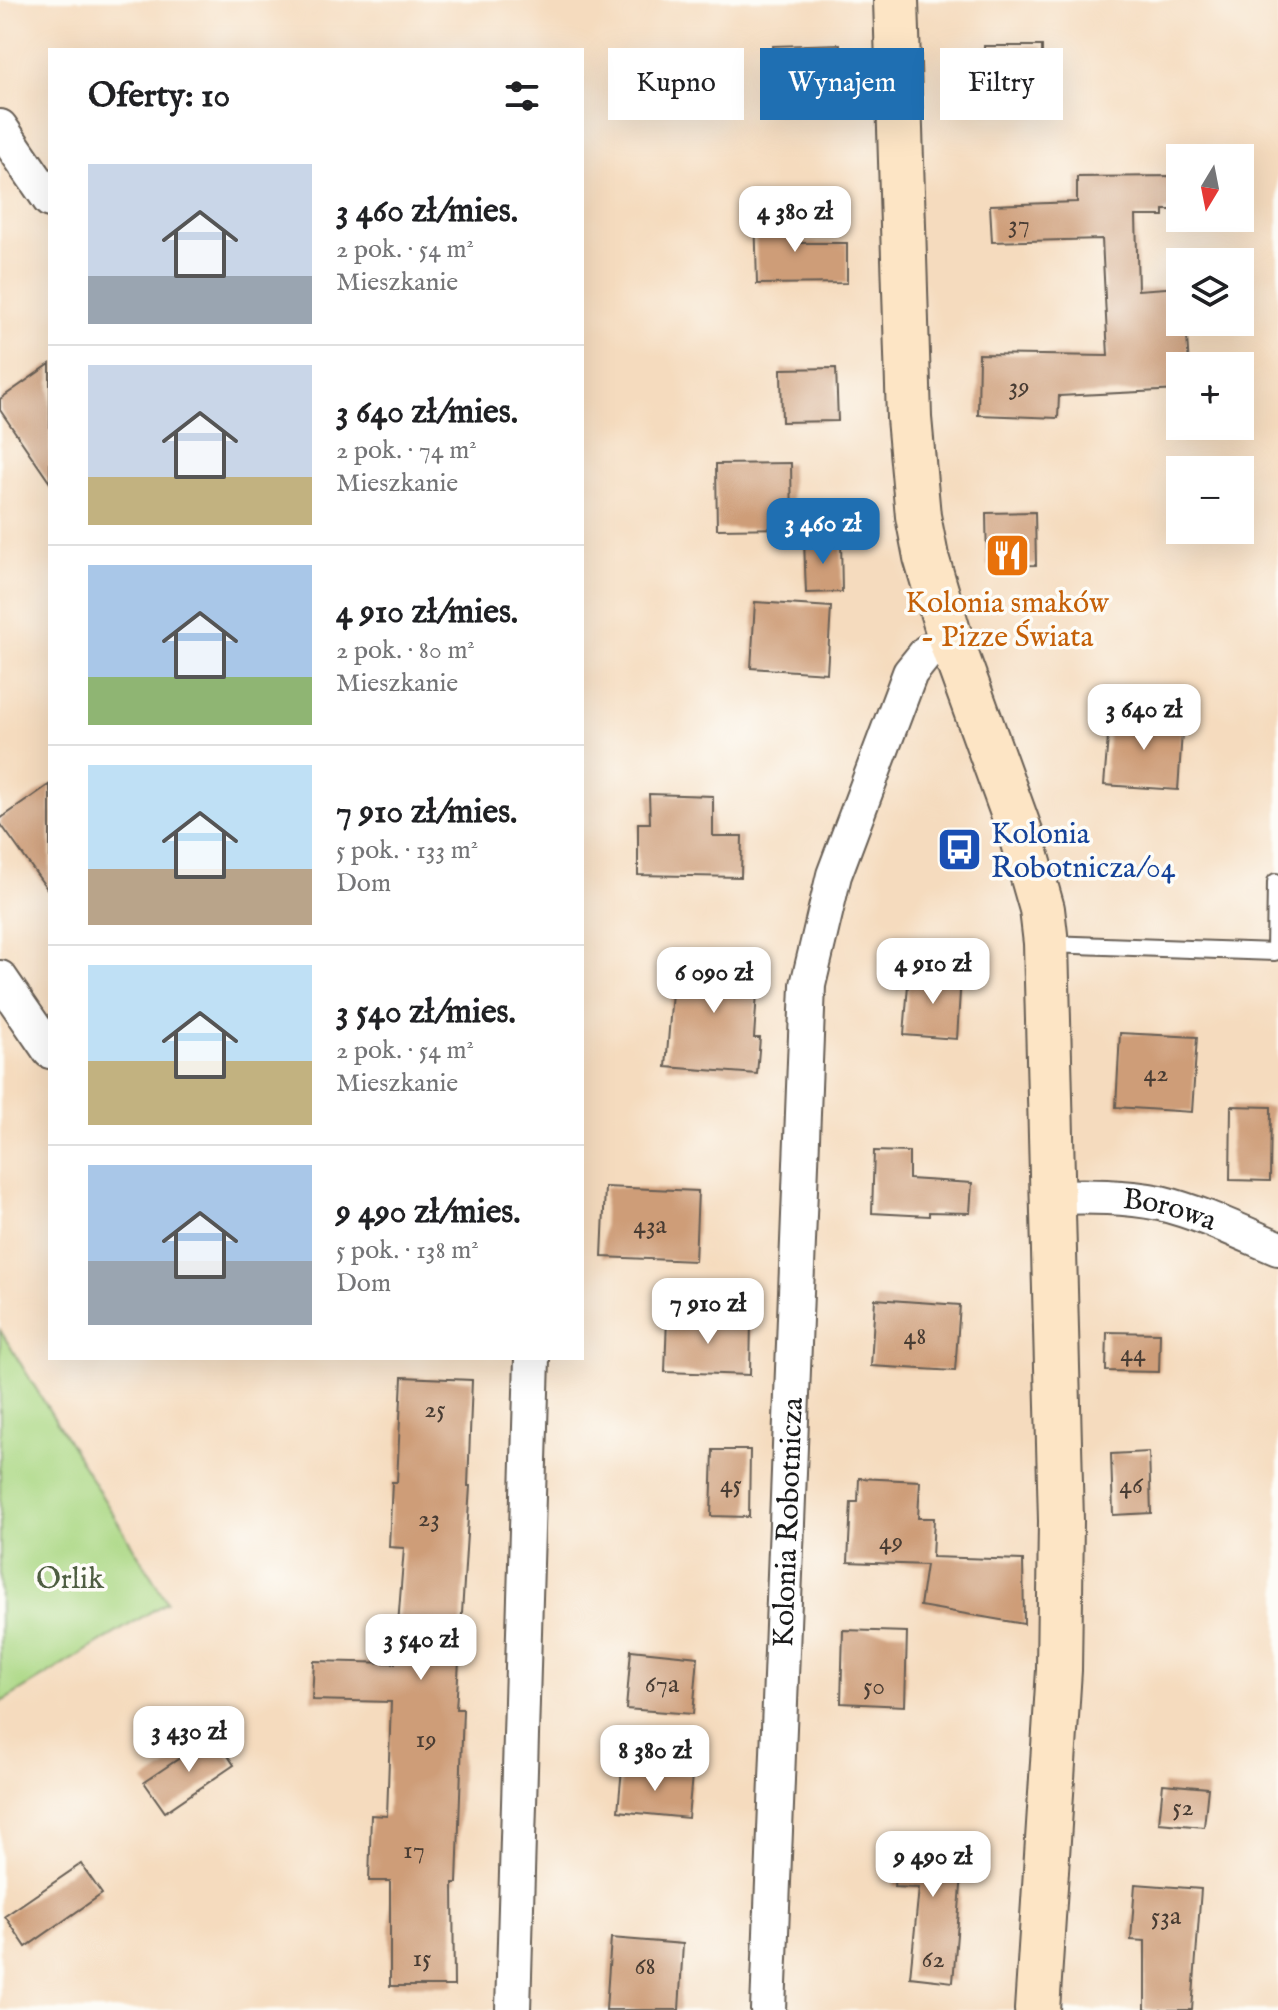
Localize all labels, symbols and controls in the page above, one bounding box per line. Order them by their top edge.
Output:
chip: Kupno [608,48,744,120]
chip: Wynajem [760,48,924,120]
chip: Filtry [940,48,1063,120]
icon: filters [500,74,544,118]
text: Oferty: 10 [88,75,230,118]
north arrow [1166,144,1254,232]
map controls [1166,144,1254,544]
pin: 4 380 zł [712,186,878,254]
text: 3 460 zł/mies. [336,190,518,233]
text: 4 380 zł [757,195,833,228]
icon: home [152,196,248,292]
house number: 37 [1008,208,1030,241]
text: 2 pok. · 54 m² [336,233,474,266]
button: layers [1166,248,1254,336]
text: Mieszkanie [336,266,458,299]
button: + [1166,352,1254,440]
house number: 39 [1008,370,1030,403]
text: 3 640 zł/mies. [336,391,518,434]
icon: home [152,397,248,493]
text: 2 pok. · 74 m² [336,434,477,467]
button: − [1166,456,1254,544]
text: Mieszkanie [336,467,458,500]
pin: 3 460 zł [740,498,906,566]
text: 3 460 zł [785,507,861,540]
restaurant icon: Kolonia smaków - Pizze Świata [983,532,1031,580]
place label: Kolonia smaków - Pizze Świata [905,585,1110,657]
text: 4 910 zł/mies. [336,591,518,634]
icon: home [152,597,248,693]
text: 2 pok. · 80 m² [336,634,475,667]
text: Mieszkanie [336,667,458,700]
pin: 3 640 zł [1061,684,1227,752]
text: 3 640 zł [1106,693,1182,726]
text: 7 910 zł/mies. [336,791,517,834]
icon: home [152,797,248,893]
place label: Kolonia Robotnicza/04 [991,816,1176,888]
bus stop icon: Kolonia Robotnicza/04 [936,826,984,874]
text: 5 pok. · 133 m² [336,834,478,867]
text: Dom [336,867,391,900]
pin: 4 910 zł [850,938,1016,1006]
pin: 6 090 zł [631,947,797,1015]
text: 4 910 zł [895,947,971,980]
text: 6 090 zł [675,956,753,989]
text: 3 540 zł/mies. [336,991,516,1034]
icon: home [152,997,248,1093]
text: 2 pok. · 54 m² [336,1034,474,1067]
house number: 42 [1144,1057,1168,1090]
text: Mieszkanie [336,1067,458,1100]
street label: Borowa [1121,1181,1222,1241]
text: 9 490 zł/mies. [336,1191,521,1234]
icon: home [152,1197,248,1293]
house number: 43a [633,1209,668,1242]
text: 5 pok. · 138 m² [336,1234,479,1267]
text: Dom [336,1267,391,1300]
pin: 7 910 zł [625,1278,791,1346]
text: 7 910 zł [670,1287,746,1320]
house number: 48 [904,1320,926,1353]
house number: 44 [1120,1337,1146,1370]
house number: 25 [424,1393,446,1426]
street label: Kolonia Robotnicza [765,1397,813,1648]
house number: 45 [720,1468,742,1501]
house number: 46 [1119,1469,1144,1502]
house number: 23 [418,1502,440,1535]
house number: 49 [879,1525,903,1558]
park label: Orlik [36,1561,105,1599]
pin: 3 540 zł [338,1614,504,1682]
text: 3 540 zł [383,1623,459,1656]
house number: 67a [645,1668,680,1701]
house number: 50 [863,1670,885,1703]
pin: 3 430 zł [106,1706,272,1774]
text: 3 430 zł [151,1715,227,1748]
house number: 19 [415,1723,437,1756]
pin: 8 380 zł [572,1725,738,1793]
text: 8 380 zł [618,1734,692,1767]
house number: 52 [1172,1791,1194,1824]
pin: 9 490 zł [850,1831,1016,1899]
house number: 17 [403,1834,425,1867]
text: 9 490 zł [894,1840,972,1873]
house number: 53a [1151,1900,1182,1933]
house number: 15 [412,1942,432,1975]
house number: 62 [921,1943,945,1976]
house number: 68 [634,1950,656,1983]

